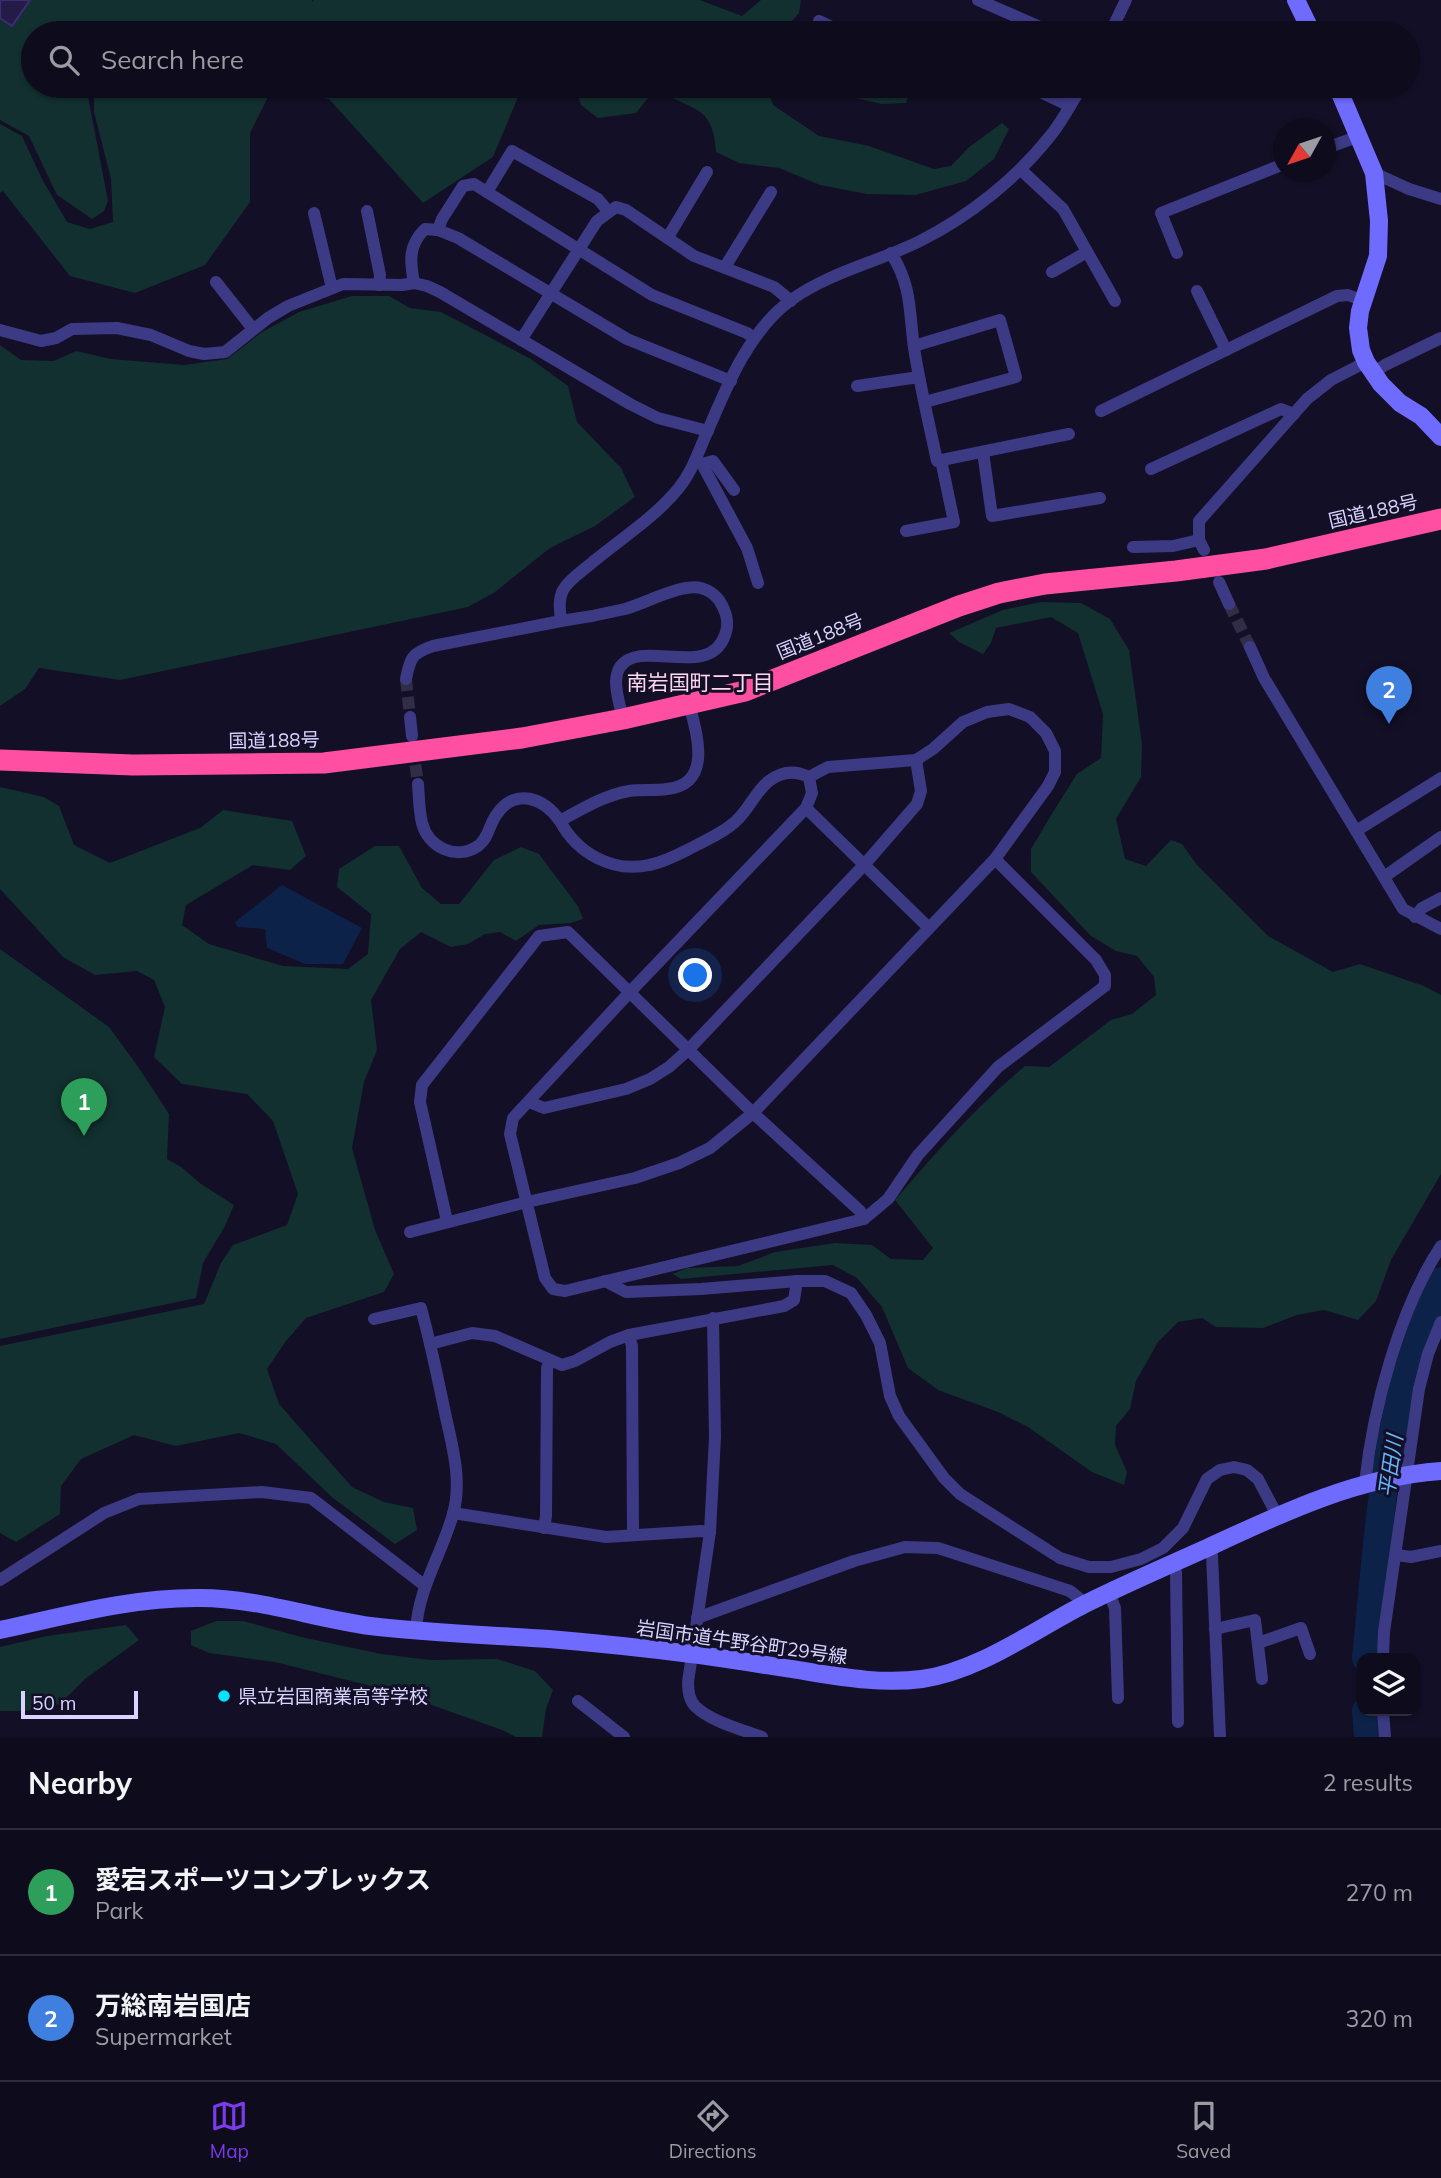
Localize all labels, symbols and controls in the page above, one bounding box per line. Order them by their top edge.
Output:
search box [21,21,1420,98]
icon: search [45,41,83,79]
text: Search here [101,43,244,76]
north arrow [1273,119,1336,182]
street label: 国道188号 [1326,489,1420,533]
street label: 国道188号 [773,608,867,664]
pin: 2 [1366,666,1412,724]
district label: 南岩国町二丁目 [627,669,774,695]
street label: 国道188号 [228,727,320,753]
your location [678,958,712,992]
pin: 1 [61,1078,107,1136]
water label: 平田川 [1373,1431,1408,1499]
street label: 岩国市道牛野谷町29号線 [635,1615,849,1669]
map controls [1357,1653,1420,1716]
button: layers [1357,1653,1420,1716]
place label: 県立岩国商業高等学校 [238,1684,428,1708]
scale bar [21,1688,138,1720]
marker: 県立岩国商業高等学校 [216,1688,232,1704]
text: 50 m [32,1691,76,1715]
text: Nearby [28,1764,132,1802]
text: 2 results [1323,1768,1413,1797]
text: 愛宕スポーツコンプレックス [95,1863,431,1896]
text: 1 [44,1878,58,1907]
text: 270 m [1345,1878,1413,1907]
text: Park [95,1896,143,1925]
text: 万総南岩国店 [95,1989,251,2022]
text: 2 [44,2004,58,2033]
text: 320 m [1345,2004,1413,2033]
text: Supermarket [95,2022,232,2051]
tab: Map [210,2097,249,2163]
tab: Directions [669,2097,757,2163]
tab: Saved [1176,2097,1231,2163]

